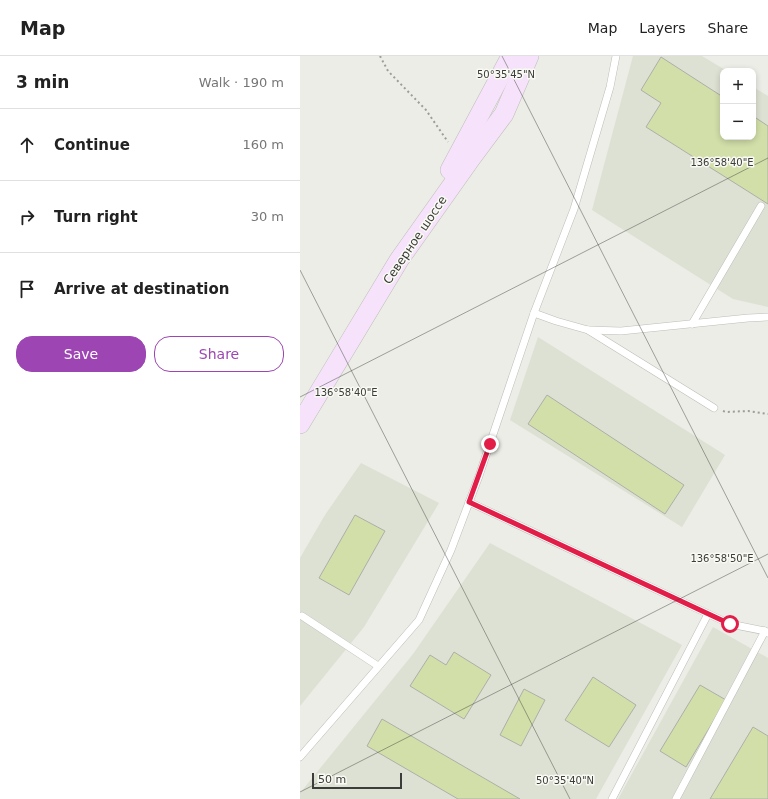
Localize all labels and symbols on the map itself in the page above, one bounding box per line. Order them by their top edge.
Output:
text: 50°35'45"N [477,69,535,80]
text: 136°58'40"E [690,157,754,168]
street label: Северное шоссе [380,193,450,287]
text: 136°58'40"E [314,387,378,398]
route end [481,435,499,453]
text: 136°58'50"E [690,553,754,564]
route start [721,615,739,633]
scale bar [312,771,402,790]
text: 50°35'40"N [536,775,594,786]

